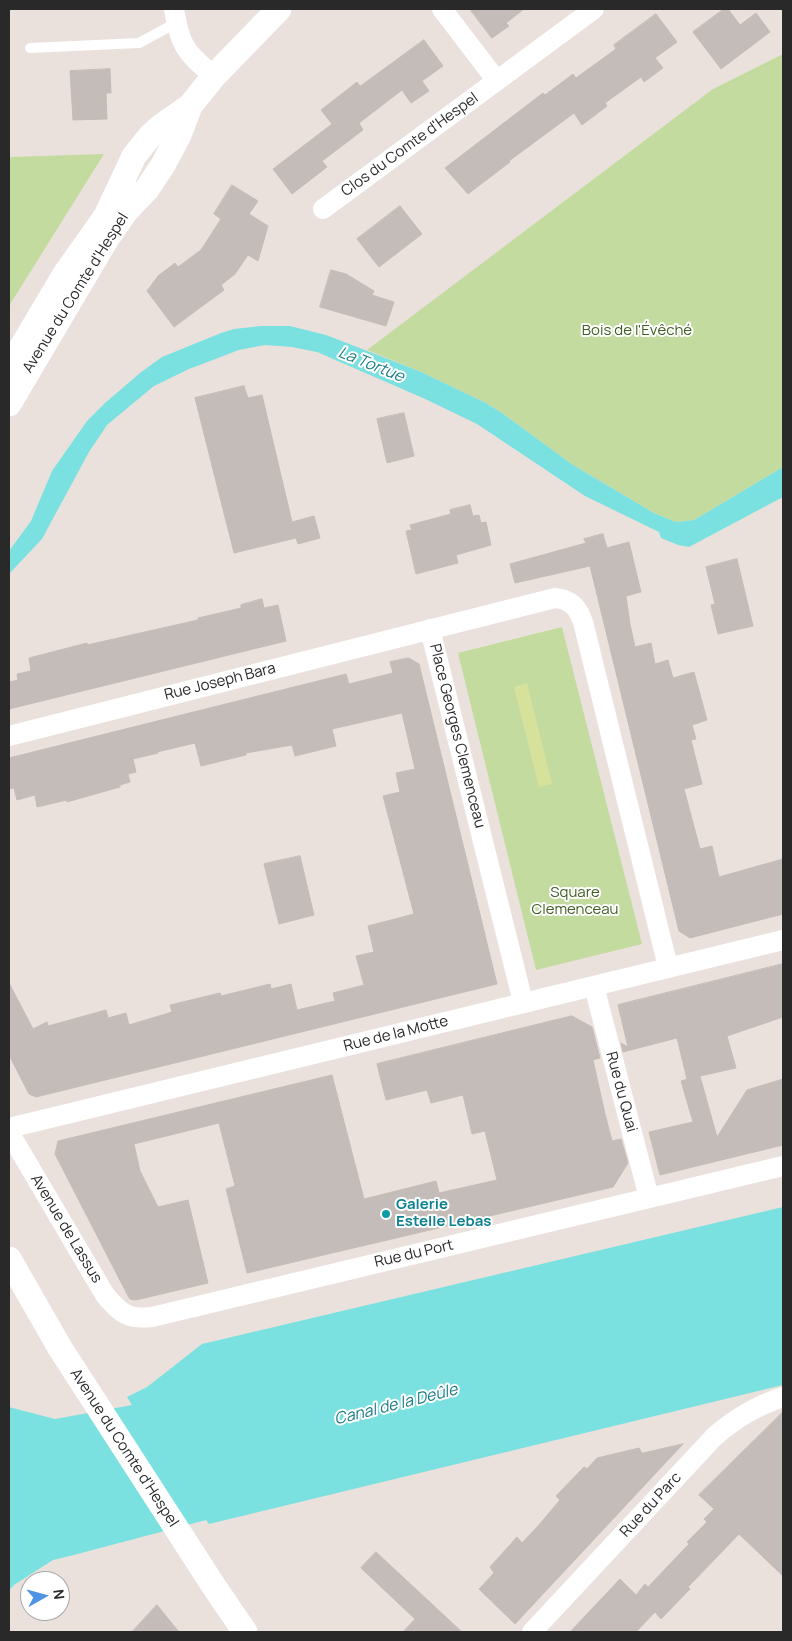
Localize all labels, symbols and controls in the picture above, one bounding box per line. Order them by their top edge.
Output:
street label: Clos du Comte d'Hespel [338,89,482,201]
street label: Avenue du Comte d'Hespel [19,210,133,376]
park label: Bois de l'Évêché [582,322,692,340]
water label: La Tortue [335,343,407,387]
street label: Place Georges Clemenceau [425,642,489,830]
street label: Rue Joseph Bara [162,659,278,705]
park label: Square Clemenceau [532,884,618,919]
street label: Rue de la Motte [342,1012,450,1056]
street label: Rue du Quai [602,1050,640,1134]
street label: Avenue de Lassus [26,1171,106,1287]
place label: Galerie Estelle Lebas [396,1196,491,1231]
marker: Galerie Estelle Lebas [380,1208,392,1220]
street label: Rue du Port [373,1236,455,1272]
street label: Avenue du Comte d'Hespel [66,1365,182,1531]
water label: Canal de la Deûle [332,1380,460,1430]
street label: Rue du Parc [617,1469,685,1541]
north arrow [20,1571,70,1621]
text: N [49,1588,69,1600]

